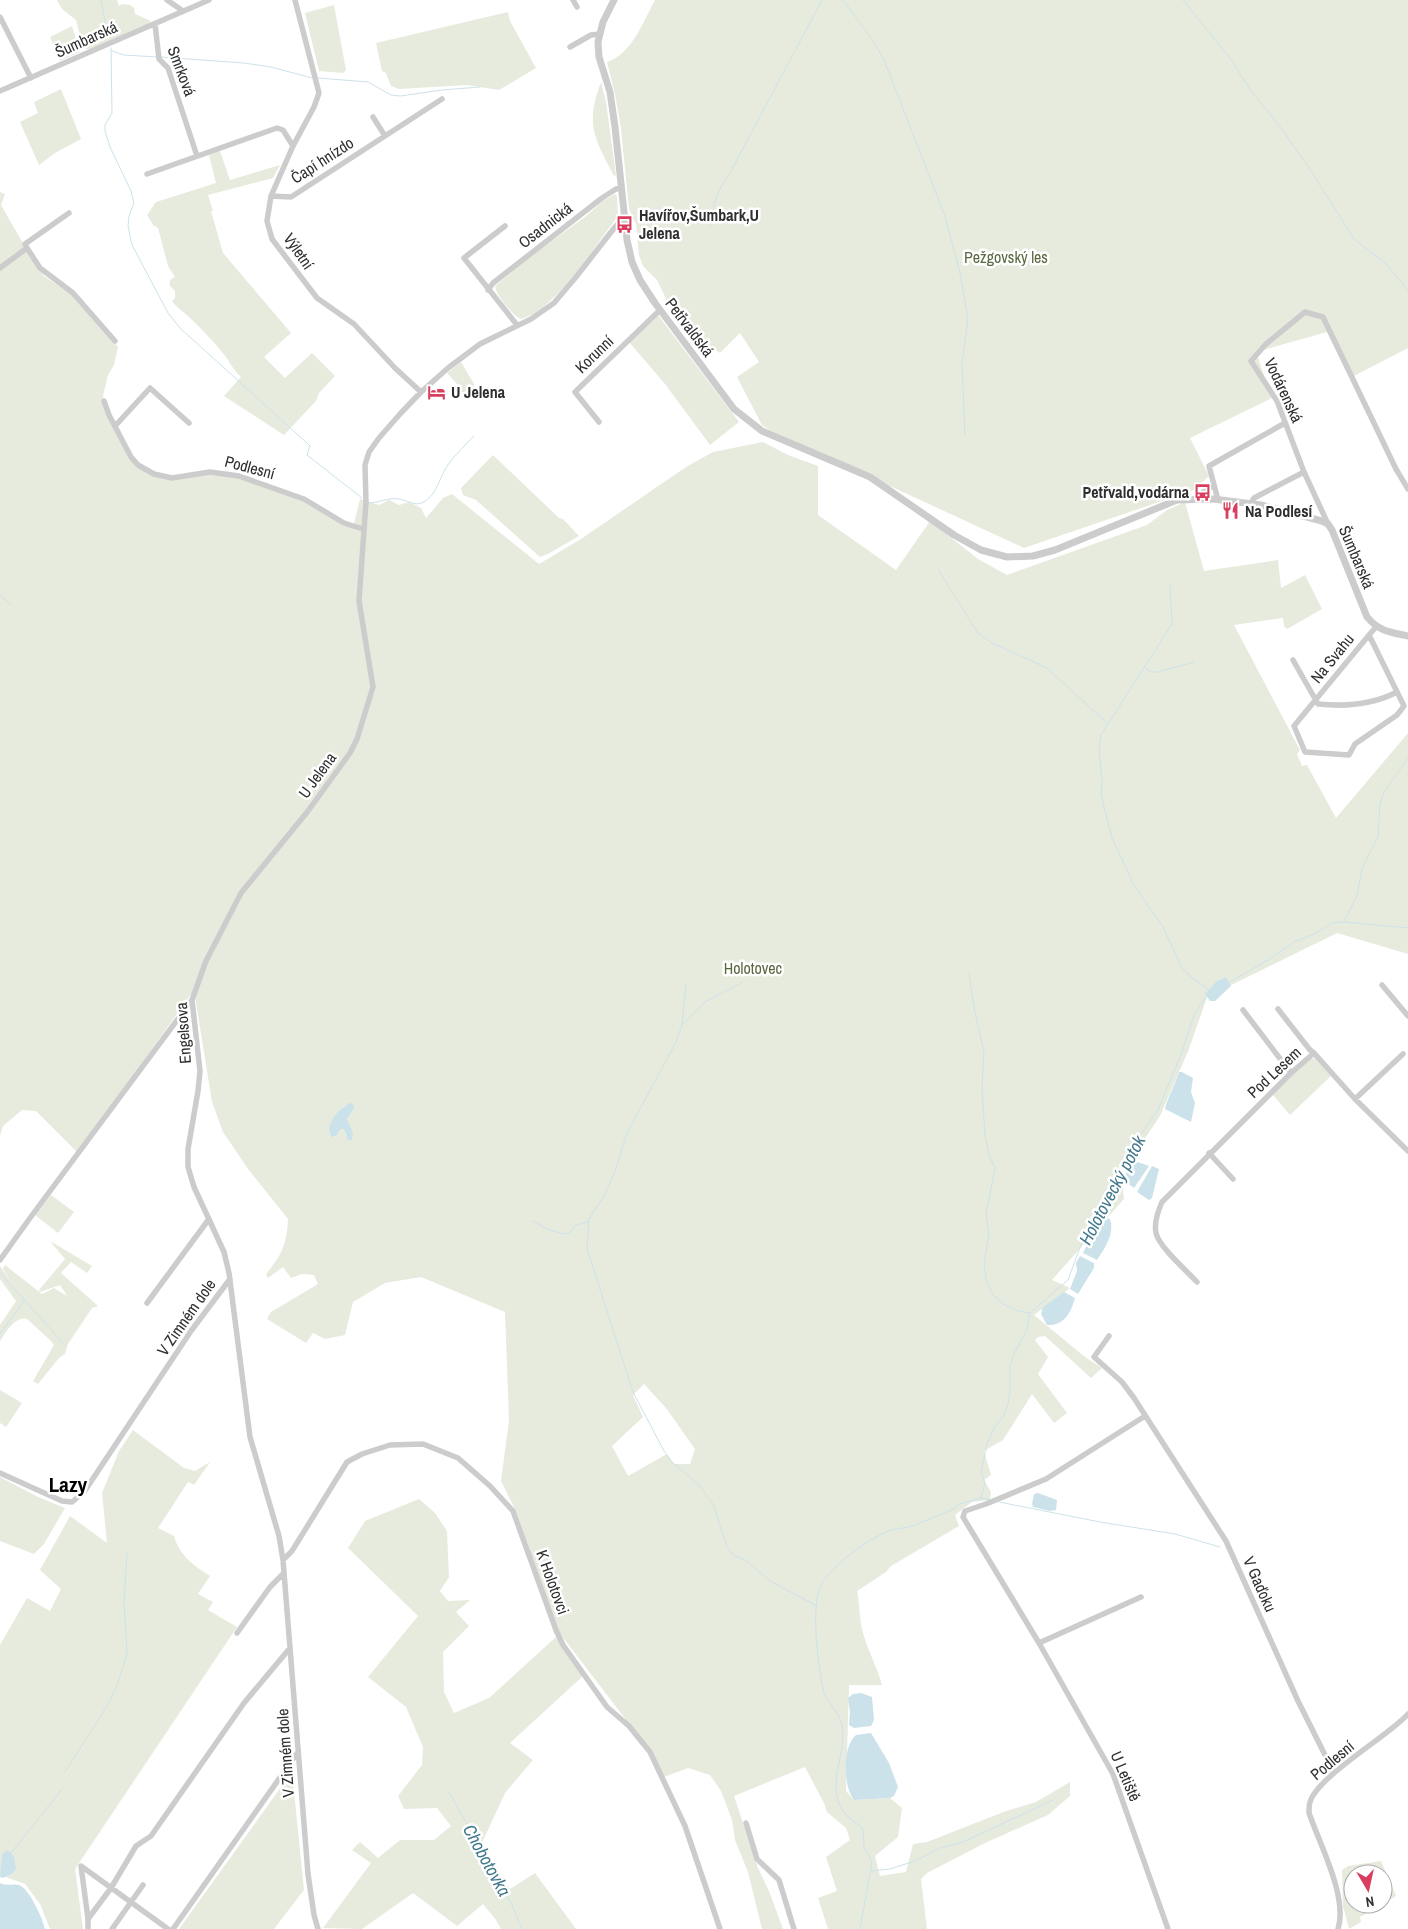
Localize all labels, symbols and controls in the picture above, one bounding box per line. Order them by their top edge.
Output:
street label: Šumbarská [51,15,121,63]
street label: Smrková [162,43,202,100]
street label: Čapí hnízdo [286,132,358,188]
street label: Osadnická [514,197,577,253]
place label: Havířov,Šumbark,U Jelena [639,204,759,244]
bus stop icon: Havířov,Šumbark,U Jelena [615,214,635,234]
street label: Výletní [279,228,320,274]
park label: Pežgovský les [964,246,1048,268]
street label: Petřvaldská [661,293,720,362]
street label: Korunní [570,330,618,378]
street label: Vodárenská [1259,354,1309,427]
place label: U Jelena [451,381,506,403]
hotel icon: U Jelena [427,382,447,402]
street label: Podlesní [222,450,278,484]
place label: Petřvald,vodárna [1083,481,1190,503]
bus stop icon: Petřvald,vodárna [1193,482,1213,502]
place label: Na Podlesí [1245,500,1313,522]
restaurant icon: Na Podlesí [1221,501,1241,521]
street label: Šumbarská [1334,522,1380,592]
street label: Na Svahu [1305,629,1359,687]
street label: U Jelena [293,747,342,802]
park label: Holotovec [724,957,783,979]
street label: Engelsova [170,1001,196,1064]
street label: Pod Lesem [1242,1041,1306,1103]
water label: Holotovecký potok [1073,1130,1152,1249]
street label: V Zimném dole [151,1274,221,1360]
district label: Lazy [49,1470,88,1499]
street label: K Holotovci [531,1547,575,1617]
street label: V Gaďoku [1238,1553,1282,1615]
street label: V Zimném dole [271,1708,299,1798]
street label: Podlesní [1305,1735,1359,1785]
street label: U Letiště [1106,1748,1146,1804]
water label: Chobotovka [457,1819,517,1901]
north arrow [1343,1864,1393,1914]
text: N [1365,1892,1376,1911]

